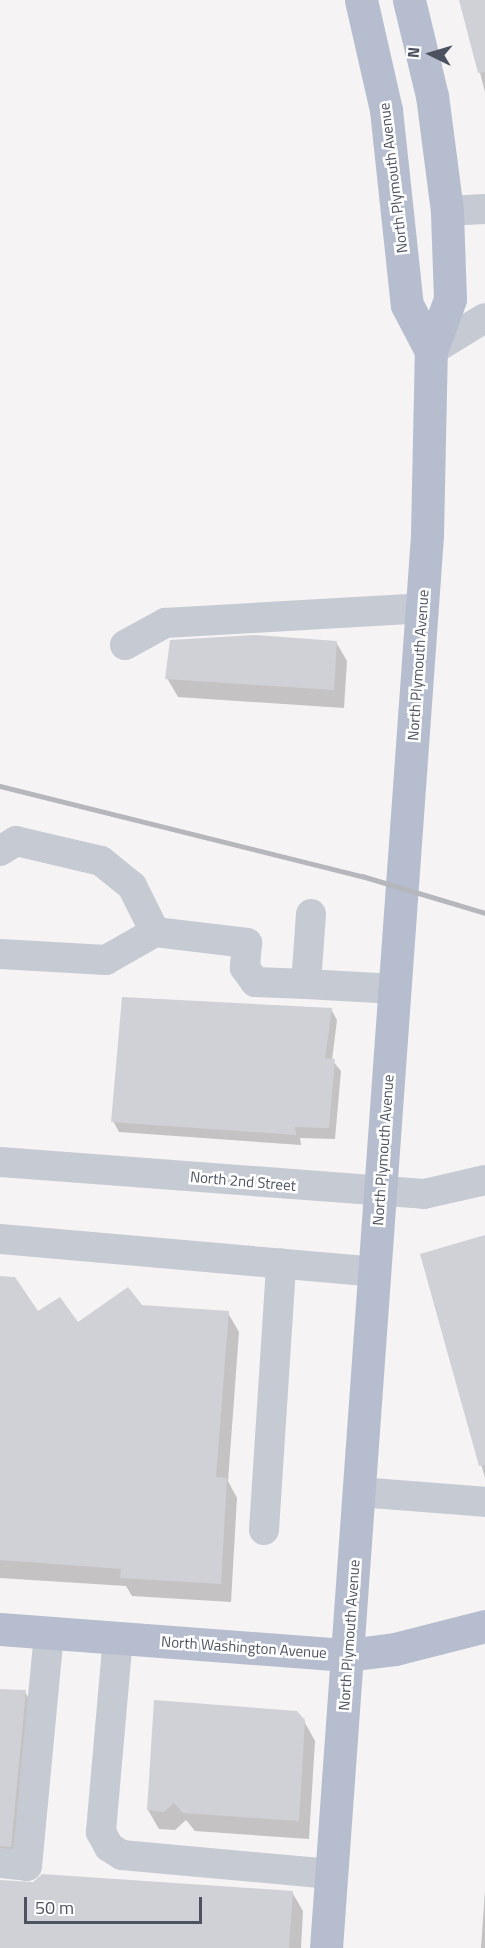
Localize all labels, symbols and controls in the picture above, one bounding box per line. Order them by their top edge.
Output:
north arrow [401,24,461,84]
text: N [401,46,426,59]
street label: North Plymouth Avenue [375,102,411,254]
street label: North Plymouth Avenue [404,589,432,741]
street label: North Plymouth Avenue [369,1074,397,1226]
street label: North 2nd Street [189,1167,297,1195]
street label: North Plymouth Avenue [335,1559,363,1711]
street label: North Washington Avenue [161,1632,327,1662]
scale bar [27,1885,206,1923]
text: 50 m [35,1894,74,1921]

